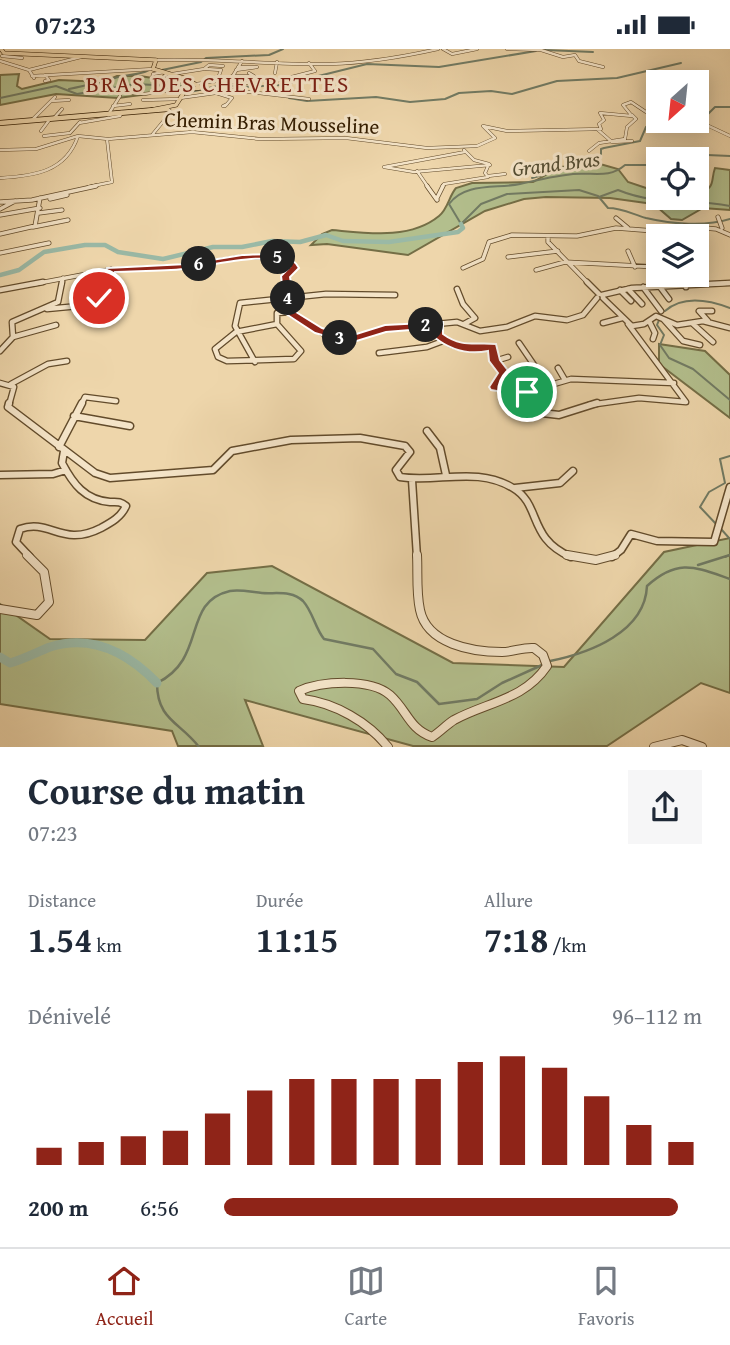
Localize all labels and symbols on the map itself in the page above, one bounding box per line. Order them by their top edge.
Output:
district label: BRAS DES CHEVRETTES [86,67,350,100]
north arrow [646,70,709,133]
street label: Chemin Bras Mousseline [164,103,380,142]
water label: Grand Bras [510,143,602,184]
pin: 5 [260,239,296,275]
pin: 6 [182,247,216,281]
pin [69,268,129,328]
pin: 4 [270,281,306,315]
pin: 2 [408,307,444,343]
pin: 3 [322,321,358,355]
pin [497,362,557,422]

